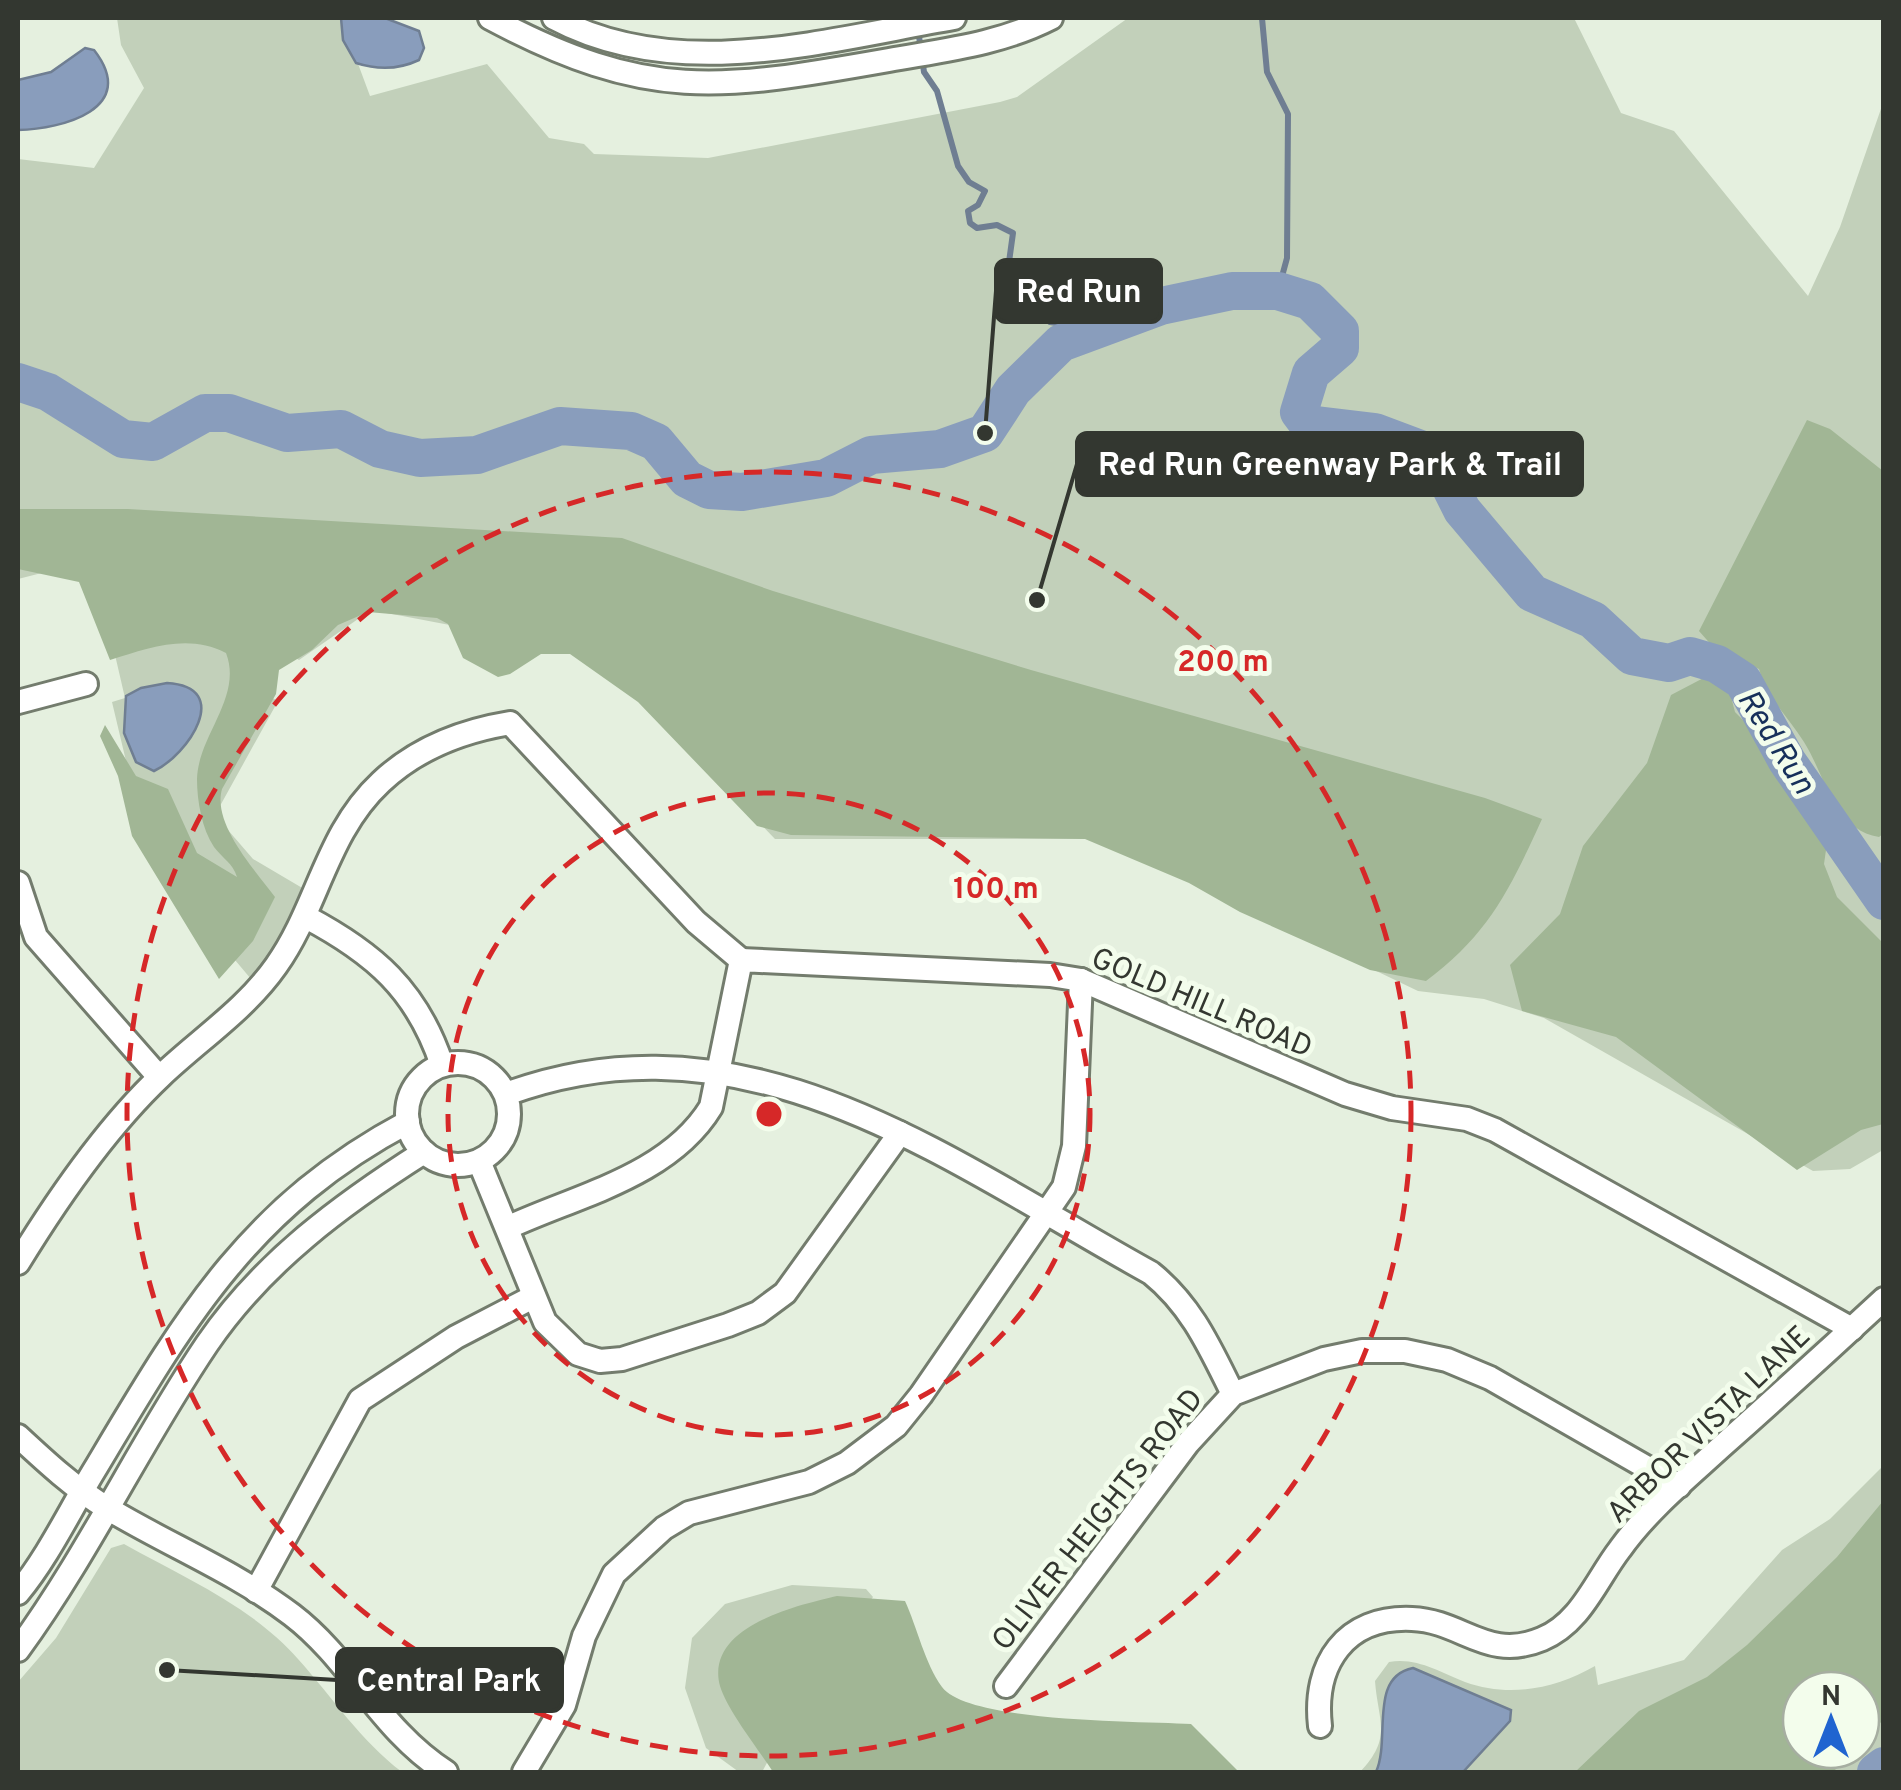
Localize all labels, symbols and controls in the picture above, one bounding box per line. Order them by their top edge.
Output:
callout: Red Run [996,260,1161,322]
text: Red Run [1016,274,1142,314]
callout: Red Run Greenway Park & Trail [1077,433,1582,495]
text: Red Run Greenway Park & Trail [1098,447,1562,487]
text: 200 m [1177,645,1269,682]
water label: Red Run [1727,683,1822,803]
text: 100 m [953,872,1039,909]
street label: GOLD HILL ROAD [1085,941,1317,1068]
centre of rings [751,1096,787,1132]
street label: ARBOR VISTA LANE [1600,1319,1819,1532]
street label: OLIVER HEIGHTS ROAD [985,1382,1213,1659]
callout: Central Park [337,1649,562,1711]
text: Central Park [357,1663,542,1703]
north arrow [1781,1670,1881,1770]
text: N [1821,1680,1841,1716]

